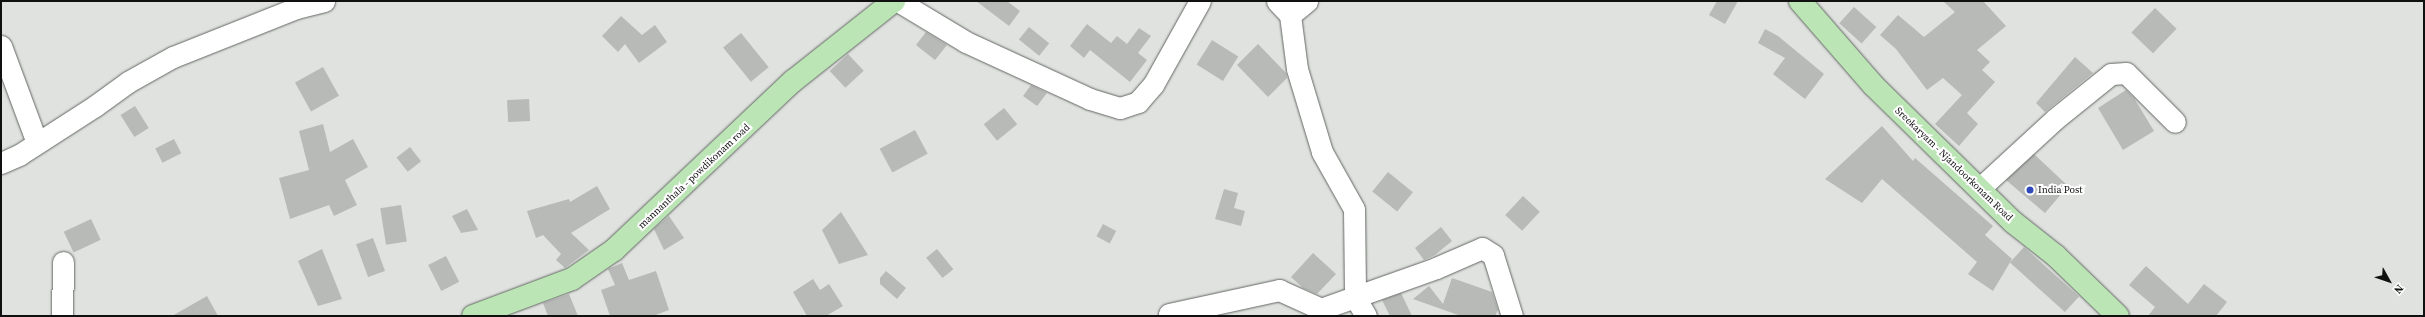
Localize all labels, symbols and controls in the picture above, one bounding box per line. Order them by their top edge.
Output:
street label: Sreekaryam - Njandoorkonam Road [1893,105,2015,223]
street label: mannanthala - powdikonam road [636,121,752,231]
place label: India Post [2038,184,2083,196]
marker: India Post [2025,185,2035,195]
north arrow [2369,261,2409,301]
text: N [2390,281,2407,297]

